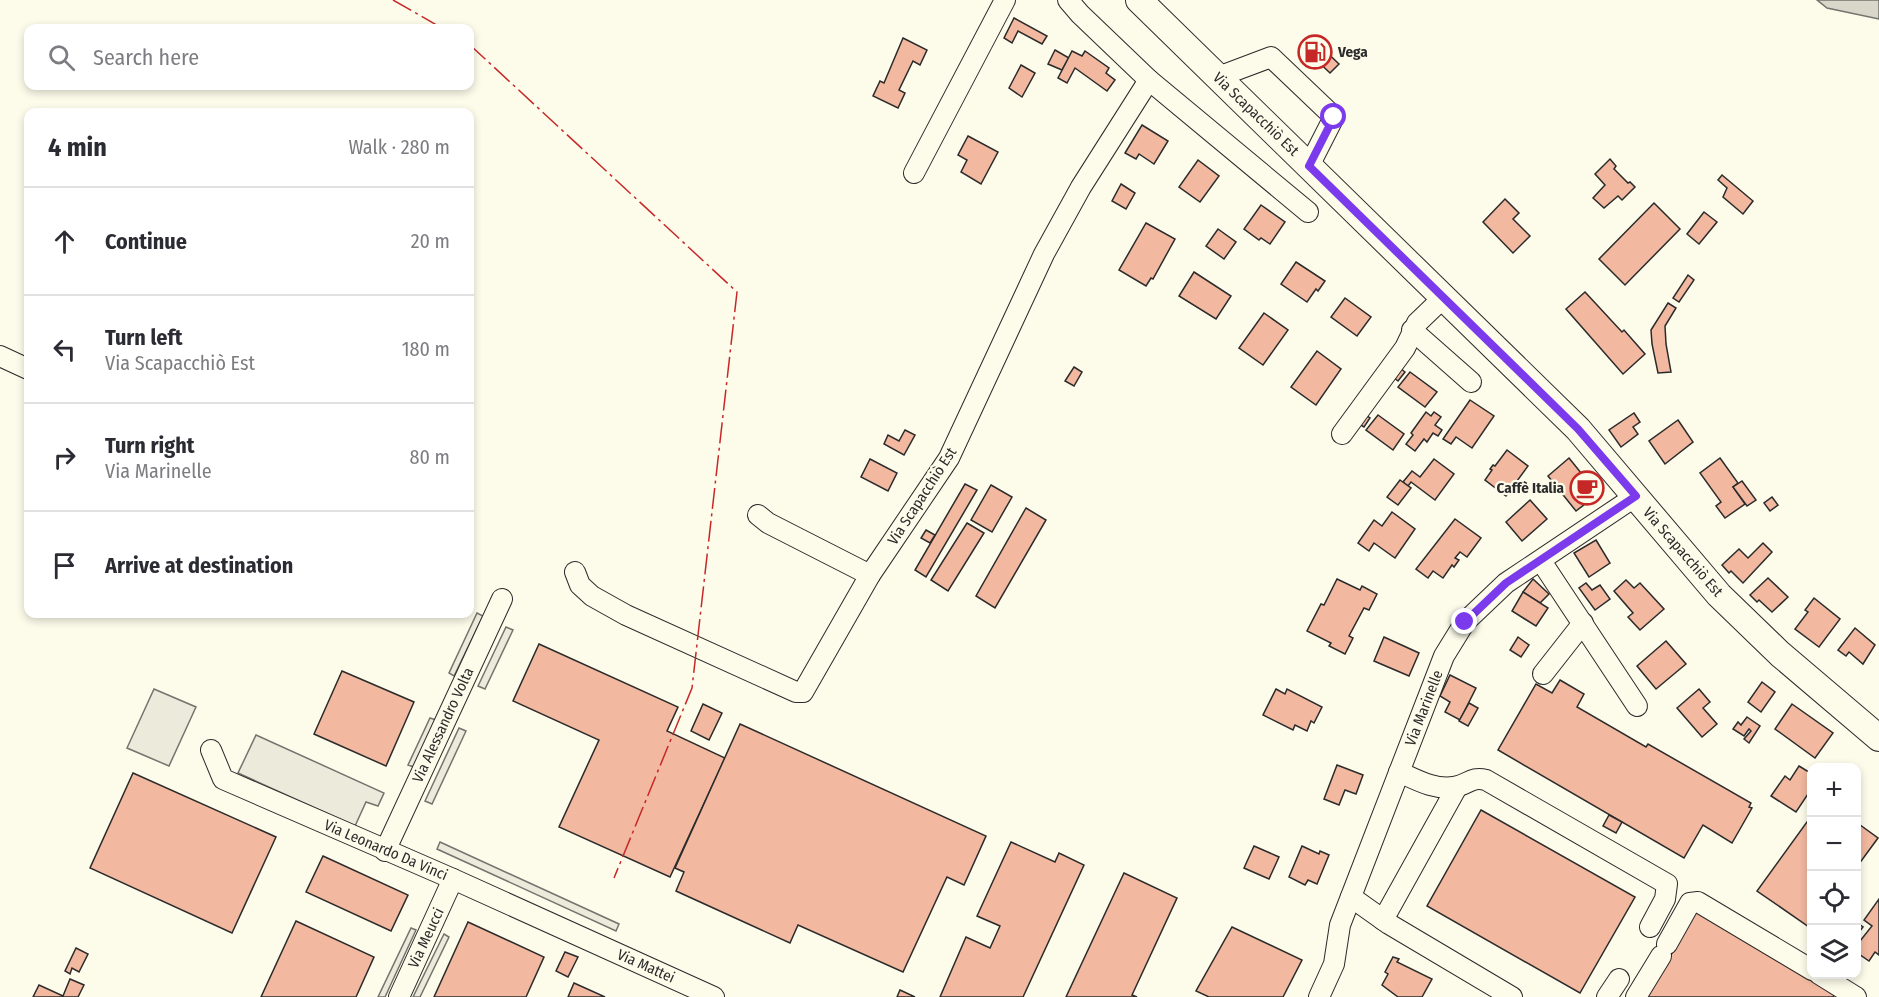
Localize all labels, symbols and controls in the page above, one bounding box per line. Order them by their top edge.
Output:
search box [24,24,474,90]
fuel station icon: Vega [1297,34,1333,70]
icon: search [45,41,78,74]
place label: Vega [1337,43,1368,61]
text: Search here [93,44,199,71]
street label: Via Scapacchiò Est [1209,68,1303,160]
route start [1320,103,1346,129]
text: 4 min [48,132,107,163]
text: Walk · 280 m [348,135,450,159]
icon: ahead [48,225,81,258]
text: Continue [105,228,187,255]
text: 20 m [411,229,450,253]
text: Turn left [105,324,183,351]
icon: left [48,333,81,366]
text: 180 m [402,337,450,361]
text: Via Scapacchiò Est [105,351,255,375]
text: Turn right [105,432,194,459]
icon: right [48,441,81,474]
street label: Via Scapacchiò Est [884,444,960,548]
text: 80 m [410,445,450,469]
text: Via Marinelle [105,459,212,483]
cafe icon: Caffè Italia [1569,470,1605,506]
place label: Caffè Italia [1496,479,1565,497]
street label: Via Scapacchiò Est [1639,504,1727,600]
icon: arrive [48,549,81,582]
text: Arrive at destination [105,552,293,579]
route end [1451,608,1477,634]
street label: Via Alessandro Volta [408,665,478,785]
street label: Via Marinelle [1401,667,1447,749]
map controls [1807,763,1861,979]
button: + [1807,763,1861,817]
street label: Via Leonardo Da Vinci [322,816,450,884]
button: − [1807,817,1861,871]
button: locate [1807,871,1861,925]
street label: Via Meucci [404,905,448,971]
button: layers [1807,925,1861,979]
street label: Via Mattei [614,945,678,987]

